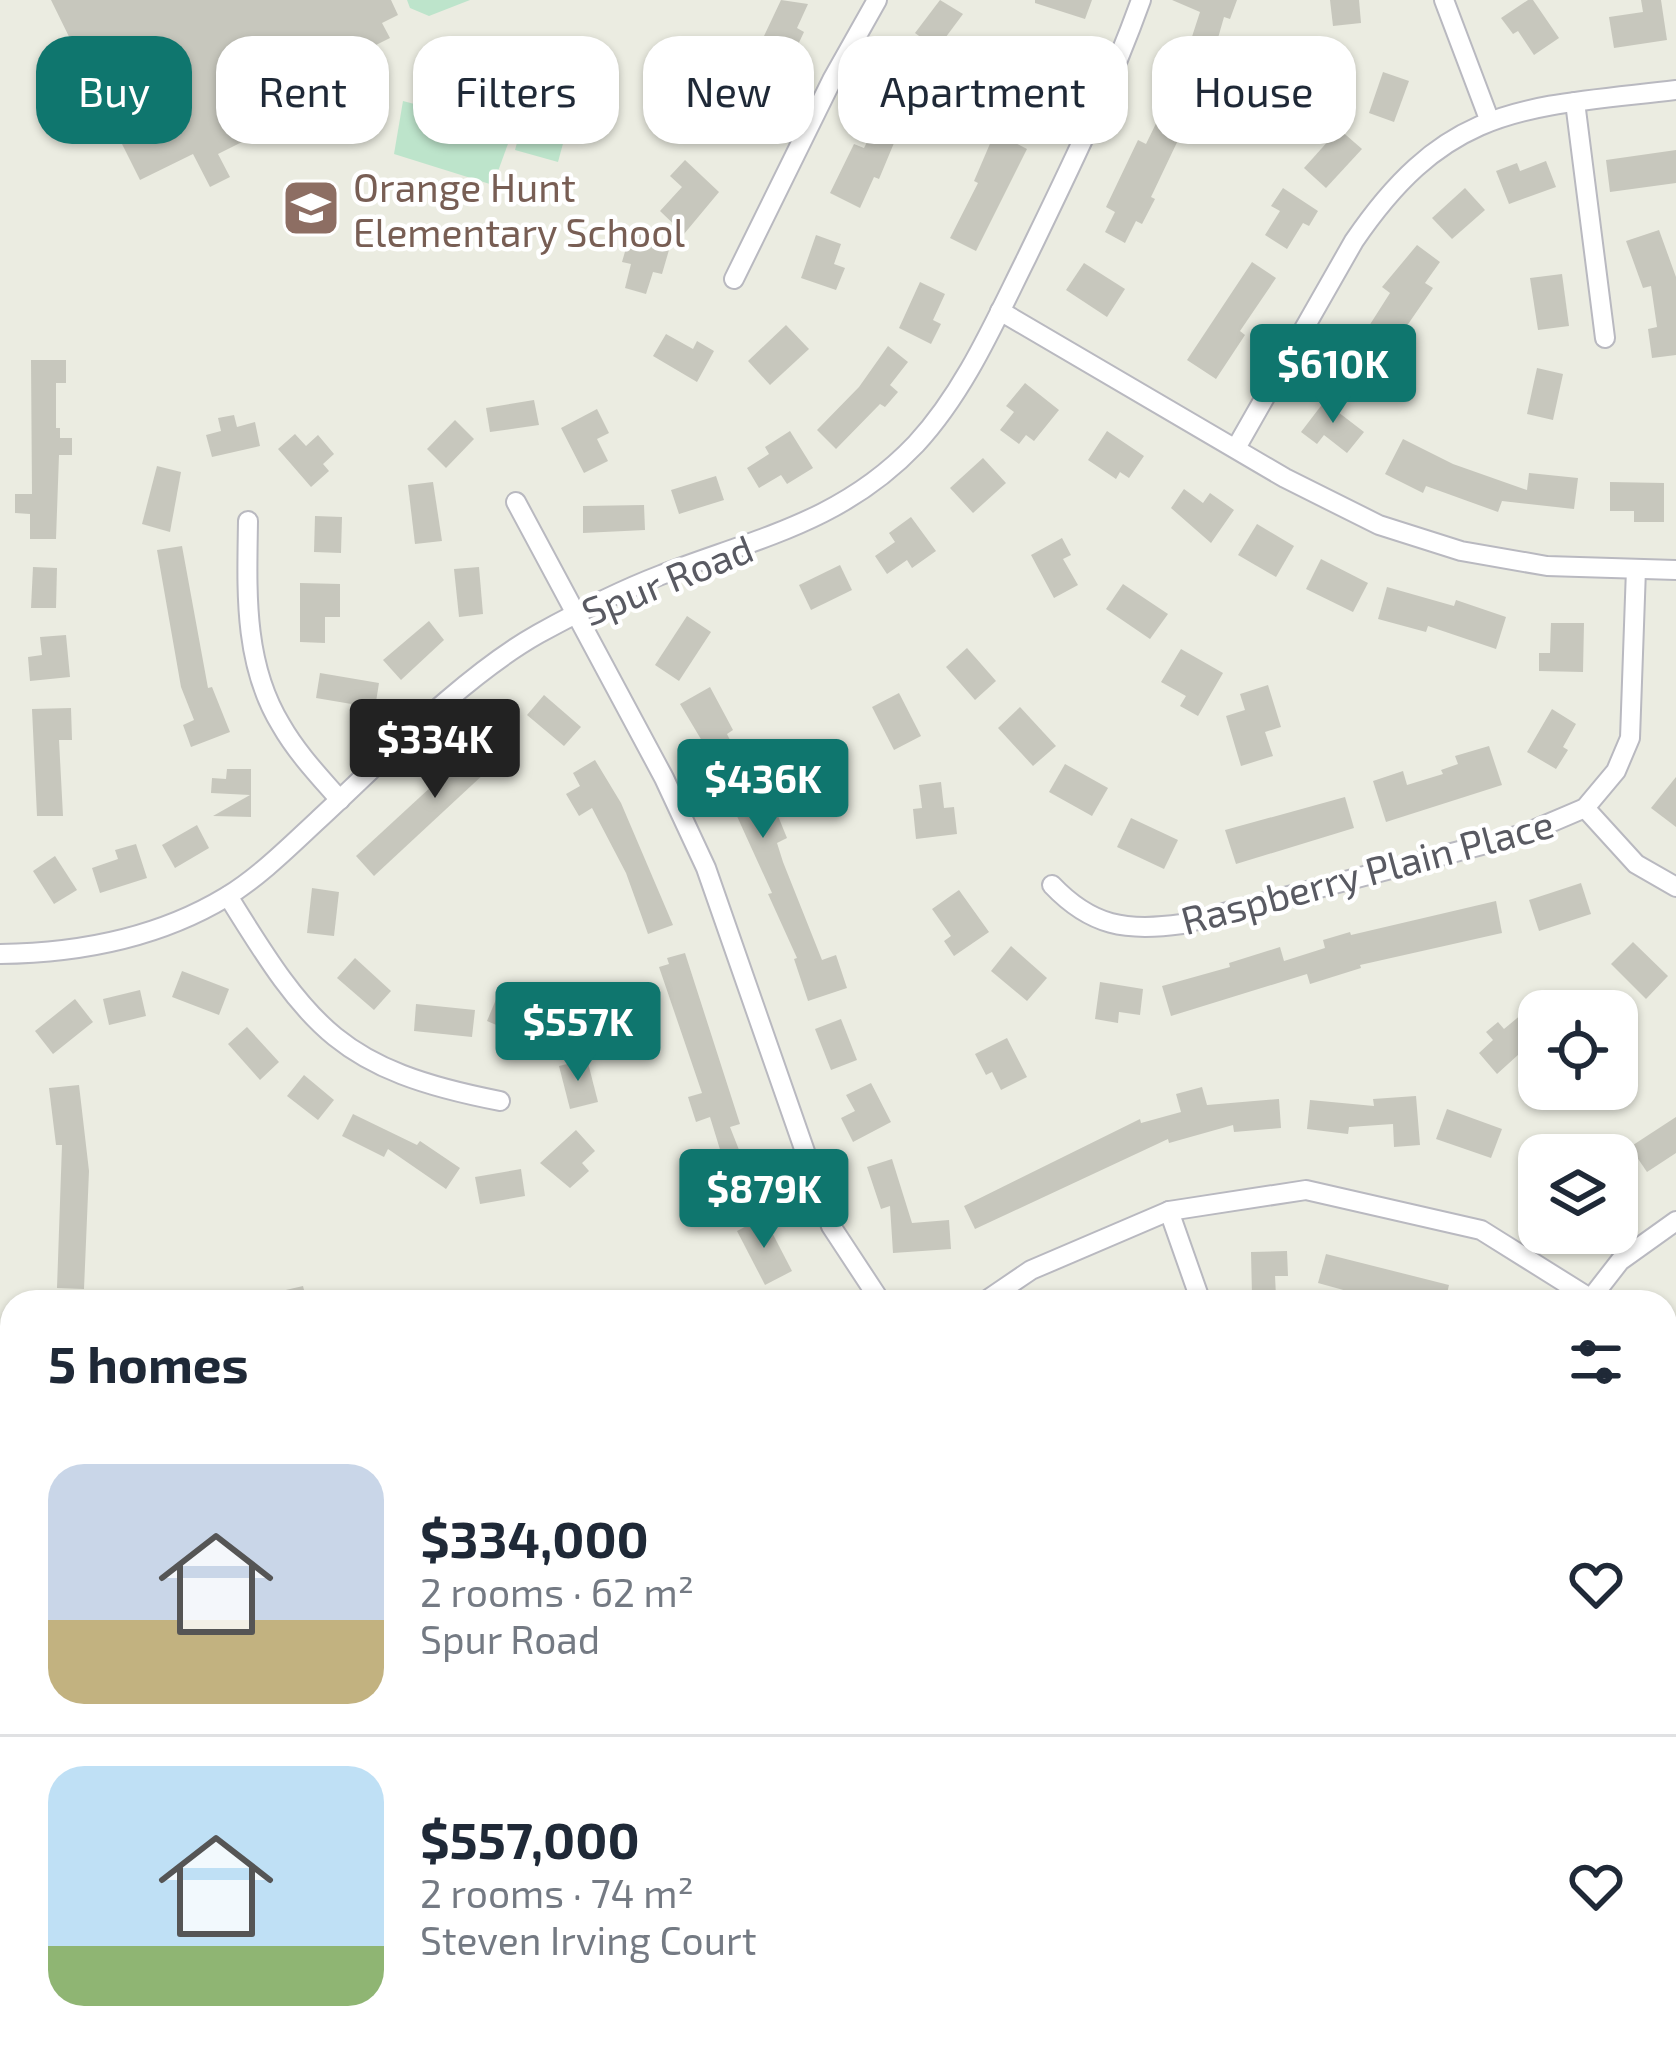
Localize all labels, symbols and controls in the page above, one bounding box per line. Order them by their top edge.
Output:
chip: Buy [36,36,192,144]
chip: Rent [216,36,389,144]
chip: Filters [413,36,619,144]
chip: New [643,36,814,144]
chip: Apartment [838,36,1128,144]
chip: House [1152,36,1356,144]
place label: Orange Hunt Elementary School [353,163,685,255]
school or university icon: Orange Hunt Elementary School [280,177,342,239]
pin: $610K [1249,324,1417,426]
text: $610K [1277,339,1389,386]
street label: Spur Road [575,523,759,635]
pin: $334K [351,699,519,801]
text: $334K [377,714,493,761]
pin: $436K [679,739,847,841]
text: $436K [704,754,822,801]
street label: Raspberry Plain Place [1176,799,1558,943]
pin: $557K [494,982,662,1084]
map controls [1518,990,1638,1254]
button: locate [1518,990,1638,1110]
text: $557K [523,997,634,1044]
button: layers [1518,1134,1638,1254]
pin: $879K [680,1149,848,1251]
text: $879K [706,1164,822,1211]
icon: filters [1563,1329,1629,1395]
text: 5 homes [48,1332,249,1393]
text: $334,000 [420,1507,649,1568]
icon: home [144,1512,288,1656]
icon: heart [1563,1551,1629,1617]
text: 2 rooms · 62 m² [420,1568,694,1615]
text: Spur Road [420,1615,600,1662]
text: $557,000 [420,1808,640,1869]
icon: home [144,1814,288,1958]
icon: heart [1563,1853,1629,1919]
text: 2 rooms · 74 m² [420,1869,694,1916]
text: Steven Irving Court [420,1916,757,1963]

